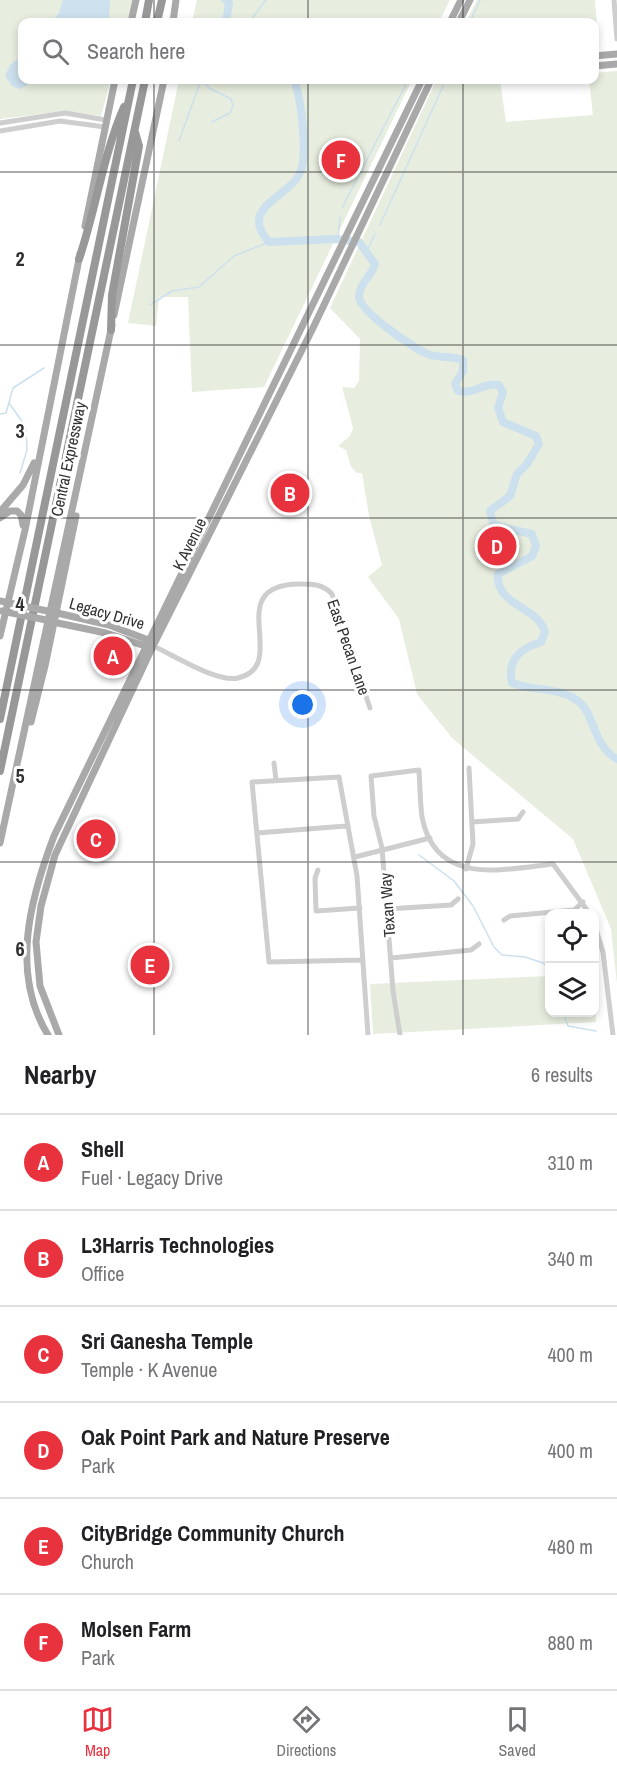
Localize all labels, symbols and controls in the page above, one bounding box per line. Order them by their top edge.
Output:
search box [18,18,599,84]
icon: search [39,35,72,68]
text: Search here [87,36,185,66]
pin: F [322,138,360,182]
text: 2 [15,245,25,272]
street label: Central Expressway [45,399,91,518]
text: 3 [15,417,25,444]
pin: B [270,470,310,516]
street label: K Avenue [167,514,211,574]
pin: D [478,524,516,568]
text: 4 [15,590,25,617]
street label: Legacy Drive [67,592,147,634]
street label: East Pecan Lane [322,596,376,698]
pin: A [94,634,132,678]
your location [288,690,317,719]
text: 5 [15,762,25,789]
pin: C [76,816,116,862]
street label: Texan Way [374,872,400,938]
map controls [545,909,599,1017]
button: locate [545,909,599,963]
text: 6 [15,935,25,962]
pin: E [130,942,170,988]
button: layers [545,963,599,1017]
text: Nearby [24,1057,96,1092]
text: 6 results [531,1061,593,1088]
text: Shell [81,1134,124,1164]
text: A [38,1149,49,1176]
text: 310 m [547,1149,593,1176]
text: Fuel · Legacy Drive [81,1164,223,1191]
text: L3Harris Technologies [81,1230,274,1260]
text: B [38,1245,49,1272]
text: 340 m [547,1245,593,1272]
text: Office [81,1260,124,1287]
text: Sri Ganesha Temple [81,1326,253,1356]
text: C [38,1341,49,1368]
text: 400 m [547,1341,593,1368]
text: Temple · K Avenue [81,1356,217,1383]
text: Oak Point Park and Nature Preserve [81,1422,390,1452]
text: D [38,1437,49,1464]
text: 400 m [547,1437,593,1464]
text: Park [81,1452,115,1479]
text: CityBridge Community Church [81,1518,345,1548]
text: E [38,1533,49,1560]
text: 480 m [547,1533,593,1560]
text: Church [81,1548,134,1575]
text: Molsen Farm [81,1614,191,1644]
text: F [38,1629,49,1656]
text: 880 m [547,1629,593,1656]
text: Park [81,1644,115,1671]
tab: Map [81,1703,114,1761]
tab: Directions [276,1703,336,1761]
tab: Saved [499,1703,536,1761]

